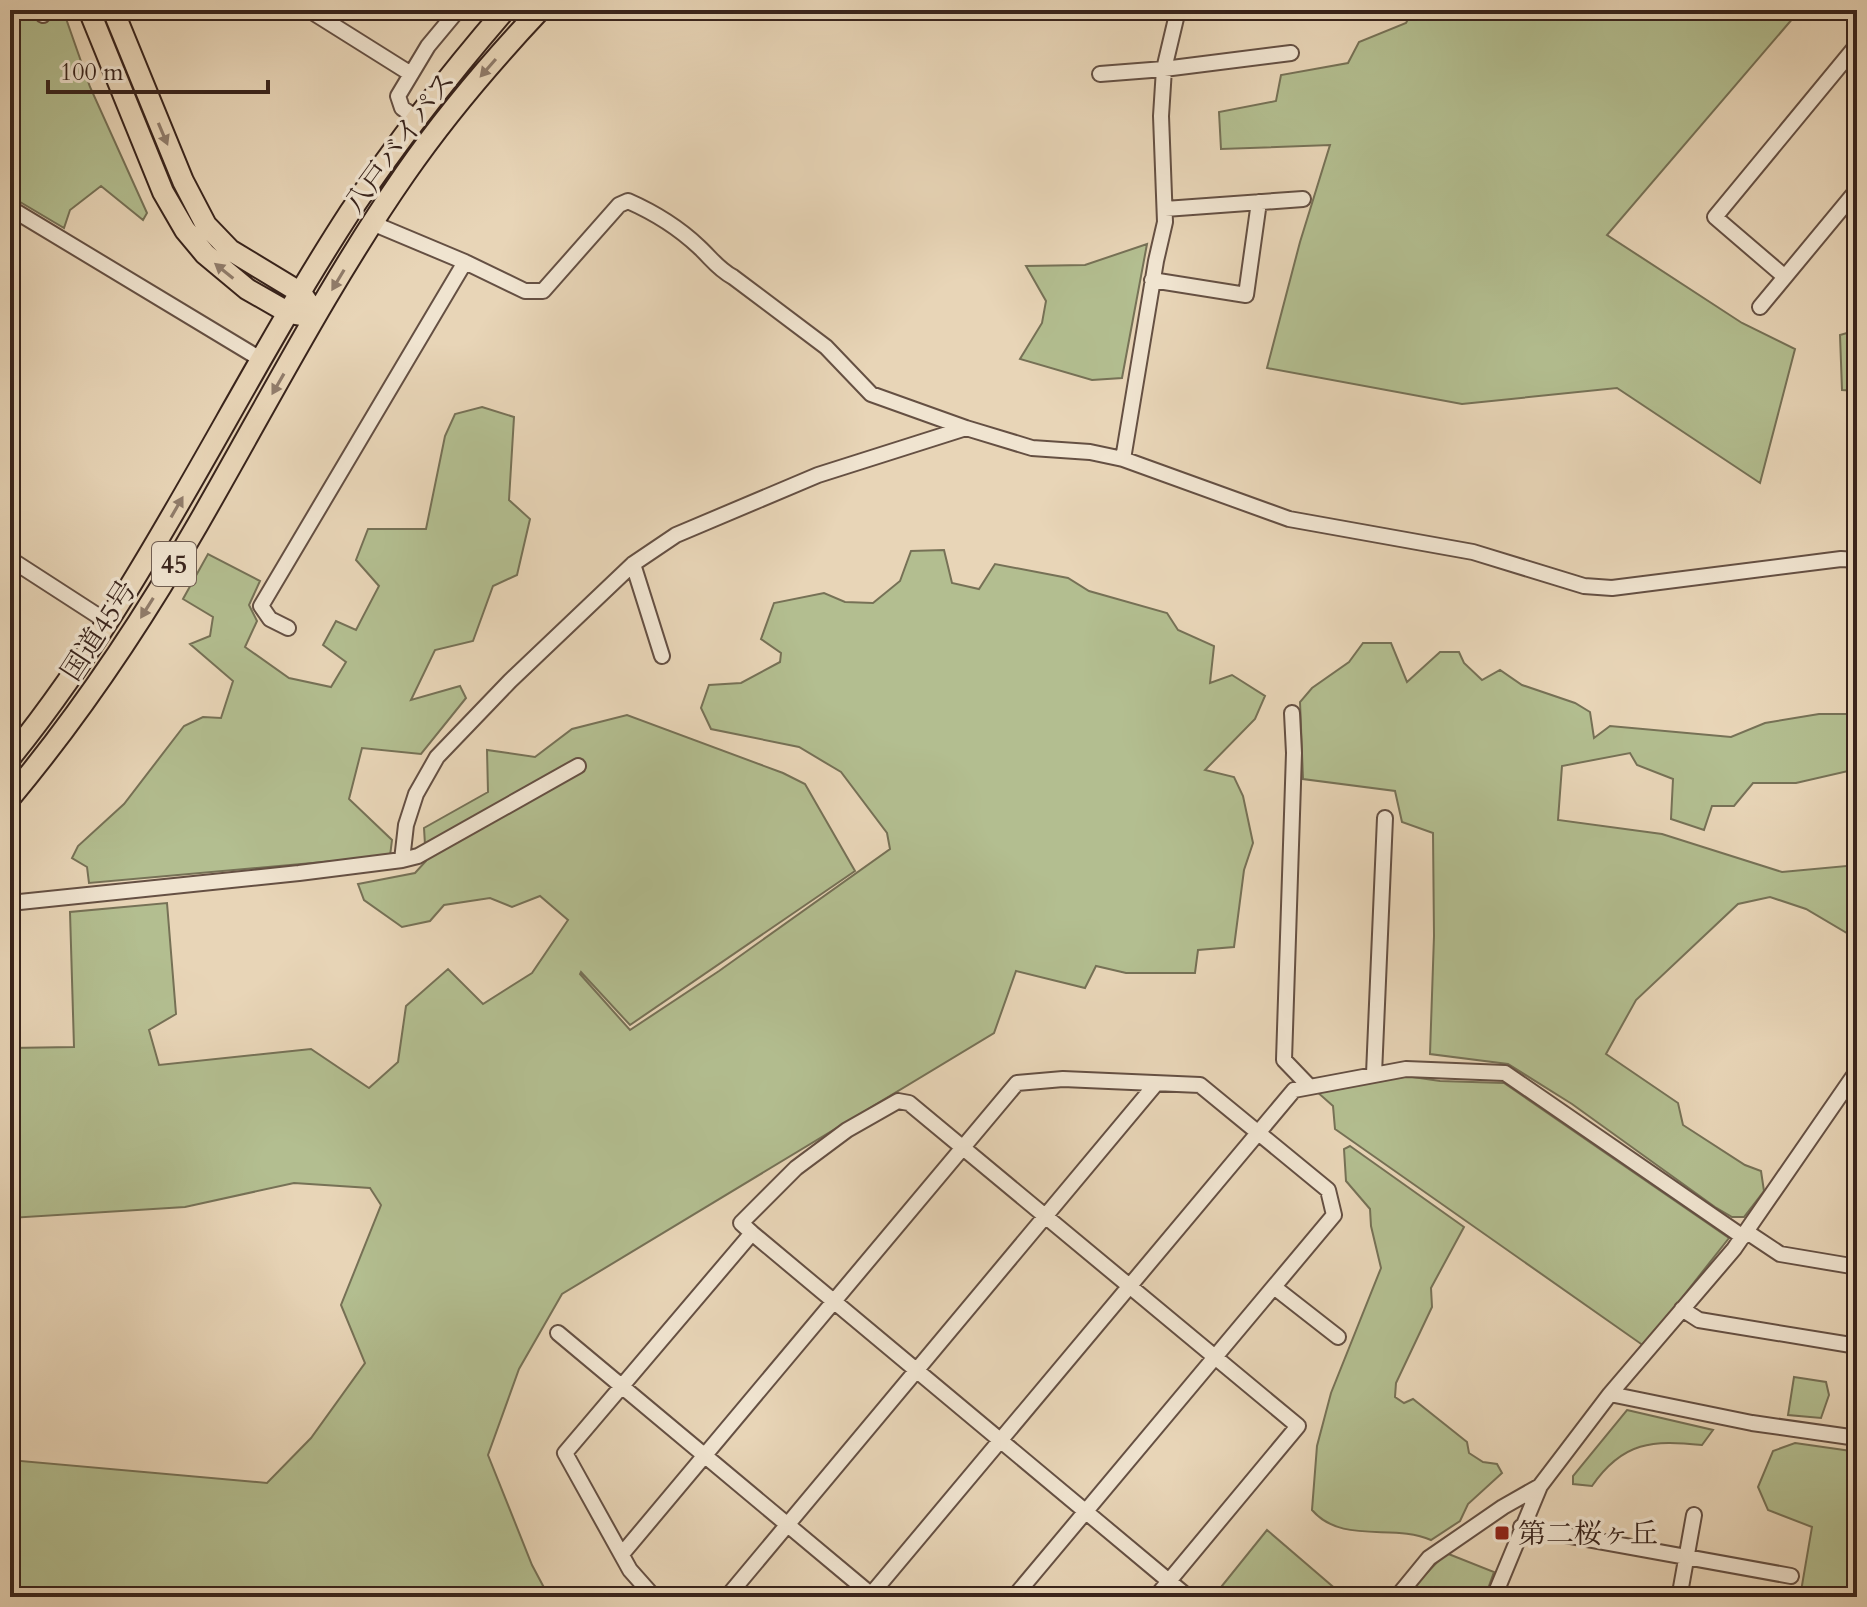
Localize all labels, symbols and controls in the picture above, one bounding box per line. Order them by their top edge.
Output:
scale bar [48,44,268,94]
text: 100 m [60,56,124,89]
one-way arrow [480,58,497,78]
street label: 八戸バイパス [335,64,464,221]
one-way arrow [156,122,169,146]
one-way arrow [214,263,234,279]
one-way arrow [331,269,345,291]
one-way arrow [271,373,285,395]
one-way arrow [170,496,184,519]
road number: 45 [152,542,196,586]
street label: 国道45号 [52,573,145,688]
one-way arrow [139,598,154,619]
place label: 第二桜ヶ丘 [1518,1515,1658,1553]
marker: 第二桜ヶ丘 [1493,1524,1511,1542]

